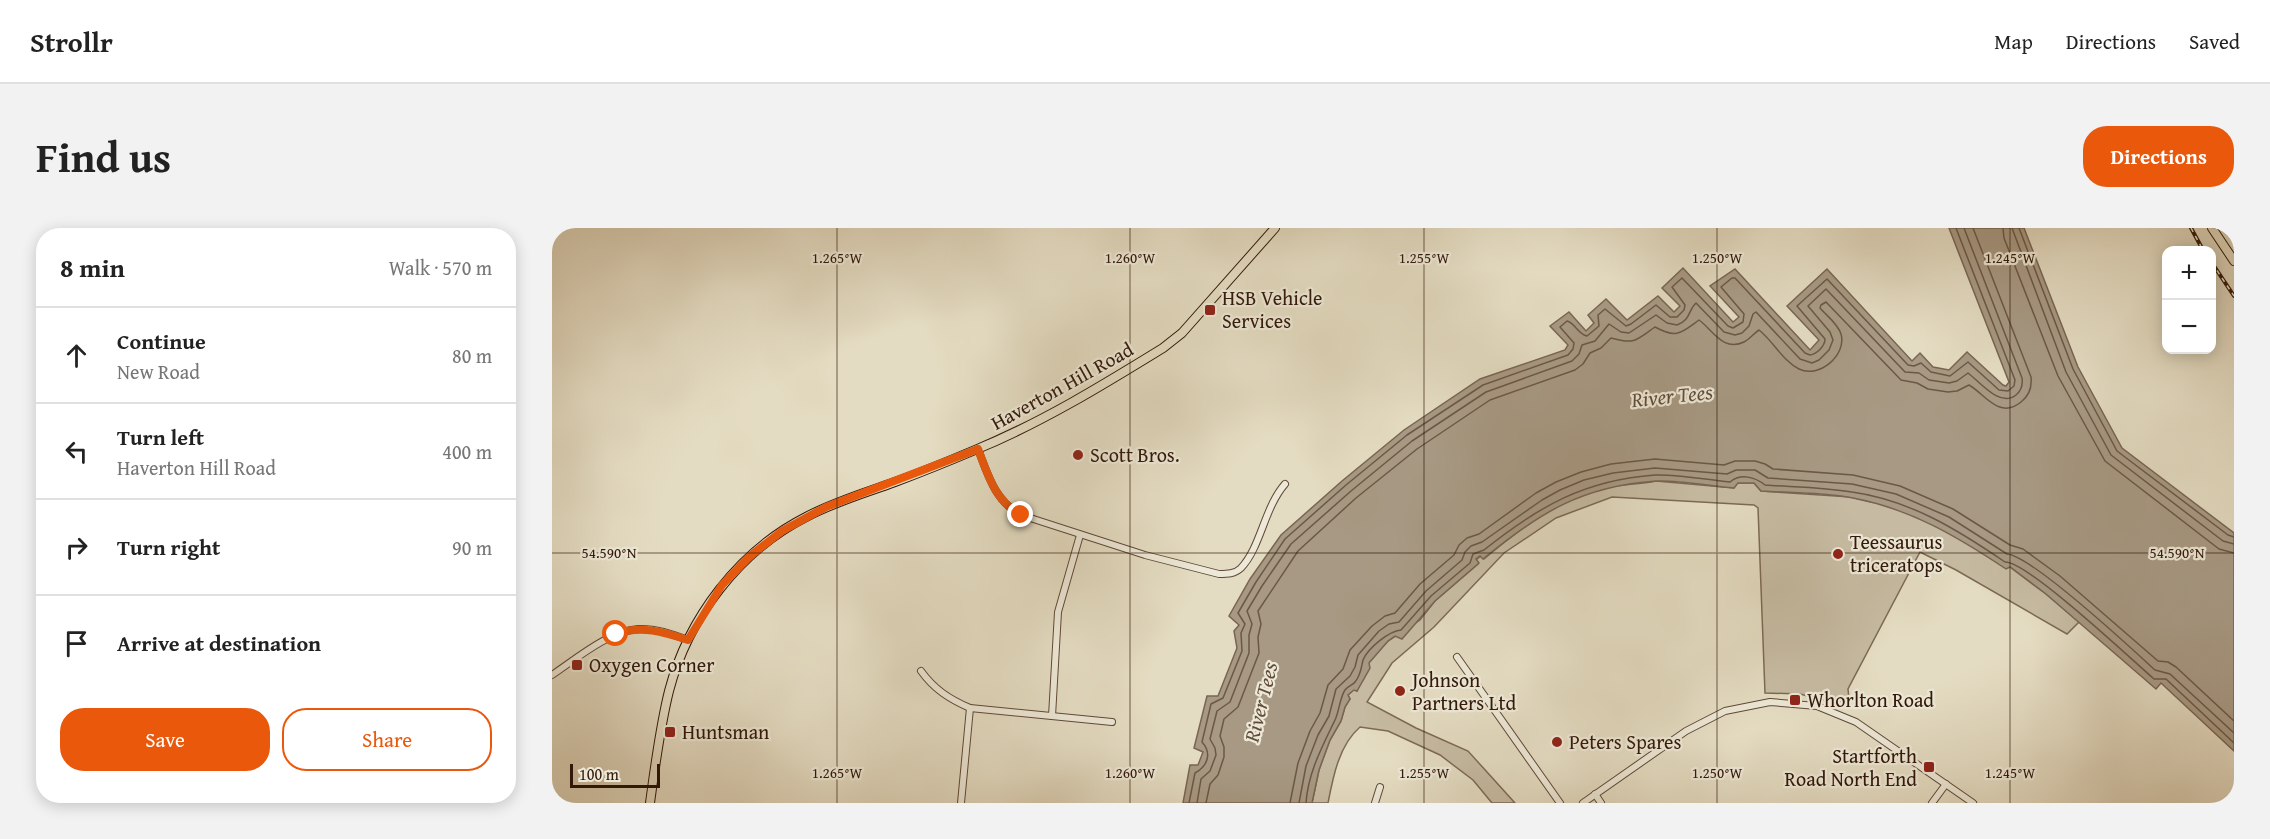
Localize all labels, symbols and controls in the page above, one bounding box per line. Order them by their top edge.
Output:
text: Strollr [30,21,113,62]
text: Map [1994,26,2033,57]
text: Directions [2066,26,2156,57]
text: Saved [2189,26,2240,57]
text: Find us [36,126,171,187]
button: Directions [2083,126,2234,187]
map controls [2162,246,2216,354]
button: + [2162,246,2216,300]
text: 1.265°W [812,247,863,268]
text: 1.260°W [1105,247,1156,268]
text: 1.255°W [1399,247,1450,268]
text: 1.250°W [1692,247,1743,268]
text: 1.245°W [1985,247,2036,268]
text: 8 min [60,248,125,287]
text: Walk · 570 m [389,253,492,282]
place label: HSB Vehicle Services [1222,283,1323,335]
button: − [2162,300,2216,354]
marker: HSB Vehicle Services [1203,303,1217,317]
text: Continue [117,325,206,357]
street label: Haverton Hill Road [985,334,1139,437]
icon: ahead [60,339,93,372]
text: 80 m [452,341,492,370]
text: New Road [117,357,200,386]
water label: River Tees [1629,376,1714,415]
text: Turn left [117,421,204,453]
icon: left [60,435,93,468]
text: 400 m [442,437,492,466]
place label: Scott Bros. [1090,440,1180,469]
marker: Scott Bros. [1071,448,1085,462]
text: Haverton Hill Road [117,453,276,482]
route end [1007,501,1033,527]
place label: Teessaurus triceratops [1850,527,1943,579]
icon: right [60,531,93,564]
text: Turn right [117,531,220,563]
text: 90 m [452,533,492,562]
text: 54.590°N [582,542,637,563]
text: 54.590°N [2150,542,2205,563]
marker: Teessaurus triceratops [1831,547,1845,561]
route start [602,620,628,646]
icon: arrive [60,627,93,660]
text: Arrive at destination [117,627,321,659]
place label: Oxygen Corner [589,650,714,679]
marker: Oxygen Corner [570,658,584,672]
water label: River Tees [1235,658,1286,746]
place label: Johnson Partners Ltd [1409,665,1517,717]
marker: Johnson Partners Ltd [1393,684,1407,698]
place label: Whorlton Road [1807,685,1934,714]
marker: Whorlton Road [1788,693,1802,707]
button: Save [60,708,270,771]
button: Share [282,708,492,771]
place label: Huntsman [682,717,769,746]
marker: Huntsman [663,725,677,739]
place label: Peters Spares [1569,727,1682,756]
marker: Peters Spares [1550,735,1564,749]
place label: Startforth Road North End [1785,741,1917,793]
marker: Startforth Road North End [1922,760,1936,774]
scale bar [570,761,660,788]
text: 100 m [579,762,619,786]
text: 1.265°W [812,762,863,783]
text: 1.260°W [1105,762,1156,783]
text: 1.255°W [1399,762,1450,783]
text: 1.250°W [1692,762,1743,783]
text: 1.245°W [1985,762,2036,783]

